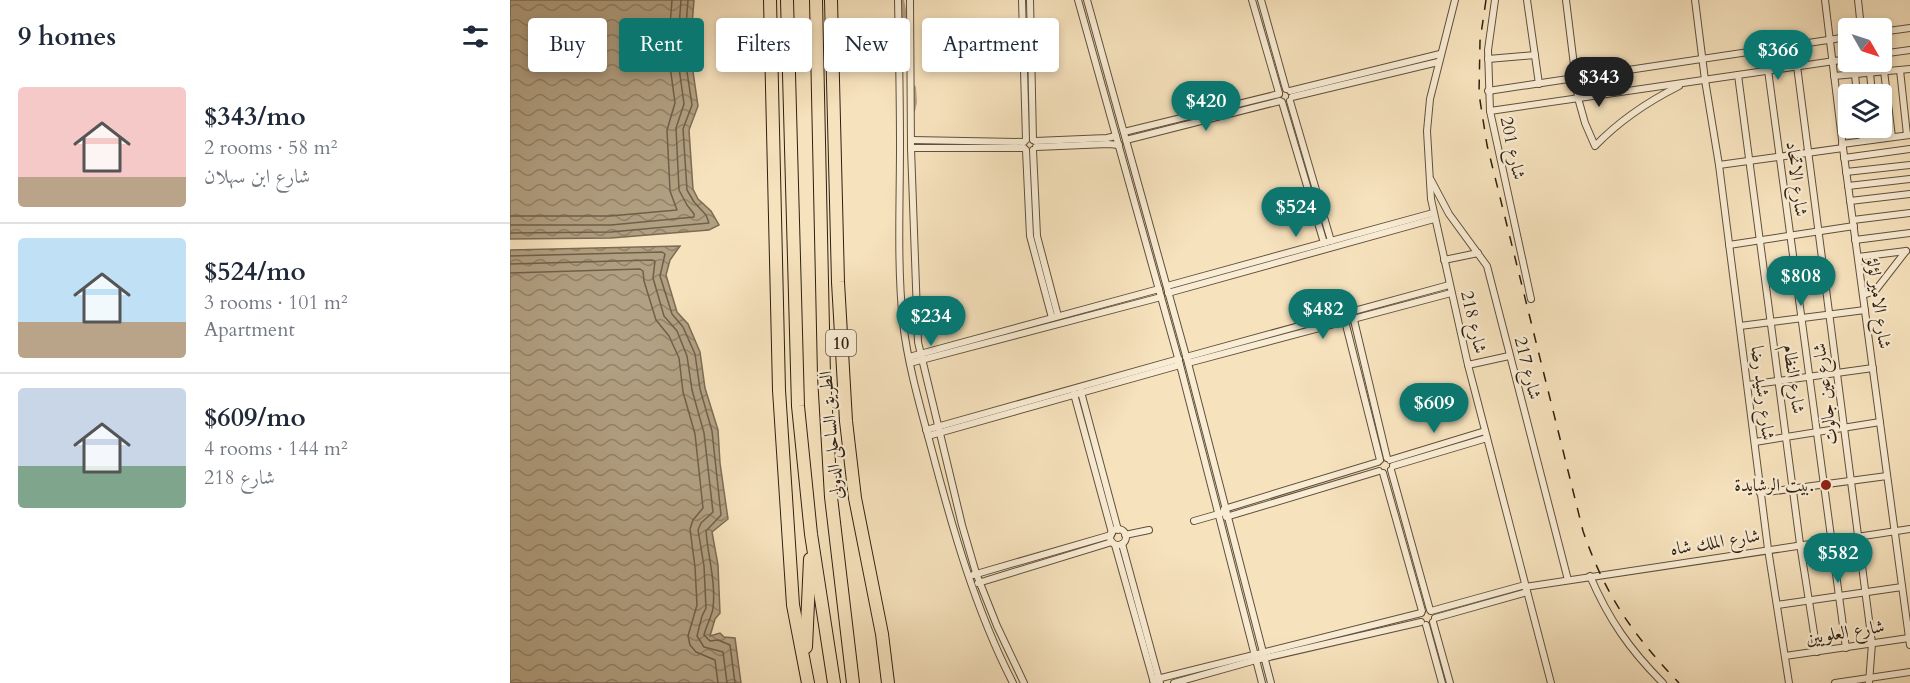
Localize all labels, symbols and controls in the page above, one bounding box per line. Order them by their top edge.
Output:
chip: Buy [528,18,607,72]
chip: Rent [619,18,704,72]
chip: Filters [716,18,812,72]
chip: New [824,18,910,72]
chip: Apartment [922,18,1059,72]
north arrow [1838,18,1892,72]
map controls [1838,18,1892,138]
text: 9 homes [18,19,116,54]
icon: filters [459,20,492,53]
pin: $366 [1742,30,1814,81]
text: $366 [1758,36,1798,63]
pin: $343 [1563,57,1635,108]
text: $343 [1579,63,1619,90]
pin: $420 [1170,81,1242,132]
button: layers [1838,84,1892,138]
text: $420 [1186,87,1226,114]
text: $343/mo [204,99,306,134]
icon: home [66,111,138,183]
street label: شارع 201 [1492,114,1531,182]
text: 2 rooms · 58 m² [204,134,337,161]
street label: شارع الاتحاد [1778,140,1814,218]
text: شارع ابن سهلان [204,163,310,190]
pin: $524 [1260,187,1332,238]
text: $524 [1276,193,1316,220]
text: $524/mo [204,254,306,289]
street label: شارع الامير لؤلؤ [1857,254,1897,351]
pin: $808 [1765,256,1837,307]
icon: home [66,262,138,334]
text: $808 [1781,262,1821,289]
street label: شارع 218 [1452,288,1493,356]
text: 3 rooms · 101 m² [204,289,348,316]
pin: $482 [1287,289,1359,340]
text: $482 [1303,295,1343,322]
pin: $234 [895,296,967,347]
text: $234 [911,302,951,329]
text: Apartment [204,316,295,343]
road number: 10 [826,330,856,356]
street label: شارع 217 [1506,334,1547,403]
street label: شارع عين جالوت [1807,341,1846,446]
street label: شارع النظام [1773,343,1811,416]
street label: شارع رشيد رضا [1742,344,1781,442]
street label: الطريق الساحلى الدولى [813,370,850,500]
pin: $609 [1398,383,1470,434]
text: $609 [1414,389,1454,416]
text: $609/mo [204,400,306,435]
icon: home [66,412,138,484]
text: 4 rooms · 144 m² [204,435,348,462]
text: شارع 218 [204,464,275,491]
place label: بيت الرشايدة. [1734,473,1814,498]
marker: بيت الرشايدة. [1819,478,1833,492]
street label: شارع الملك شاه [1668,523,1762,564]
pin: $582 [1802,533,1874,584]
text: $582 [1818,539,1858,566]
street label: شارع العلويين [1804,614,1887,653]

